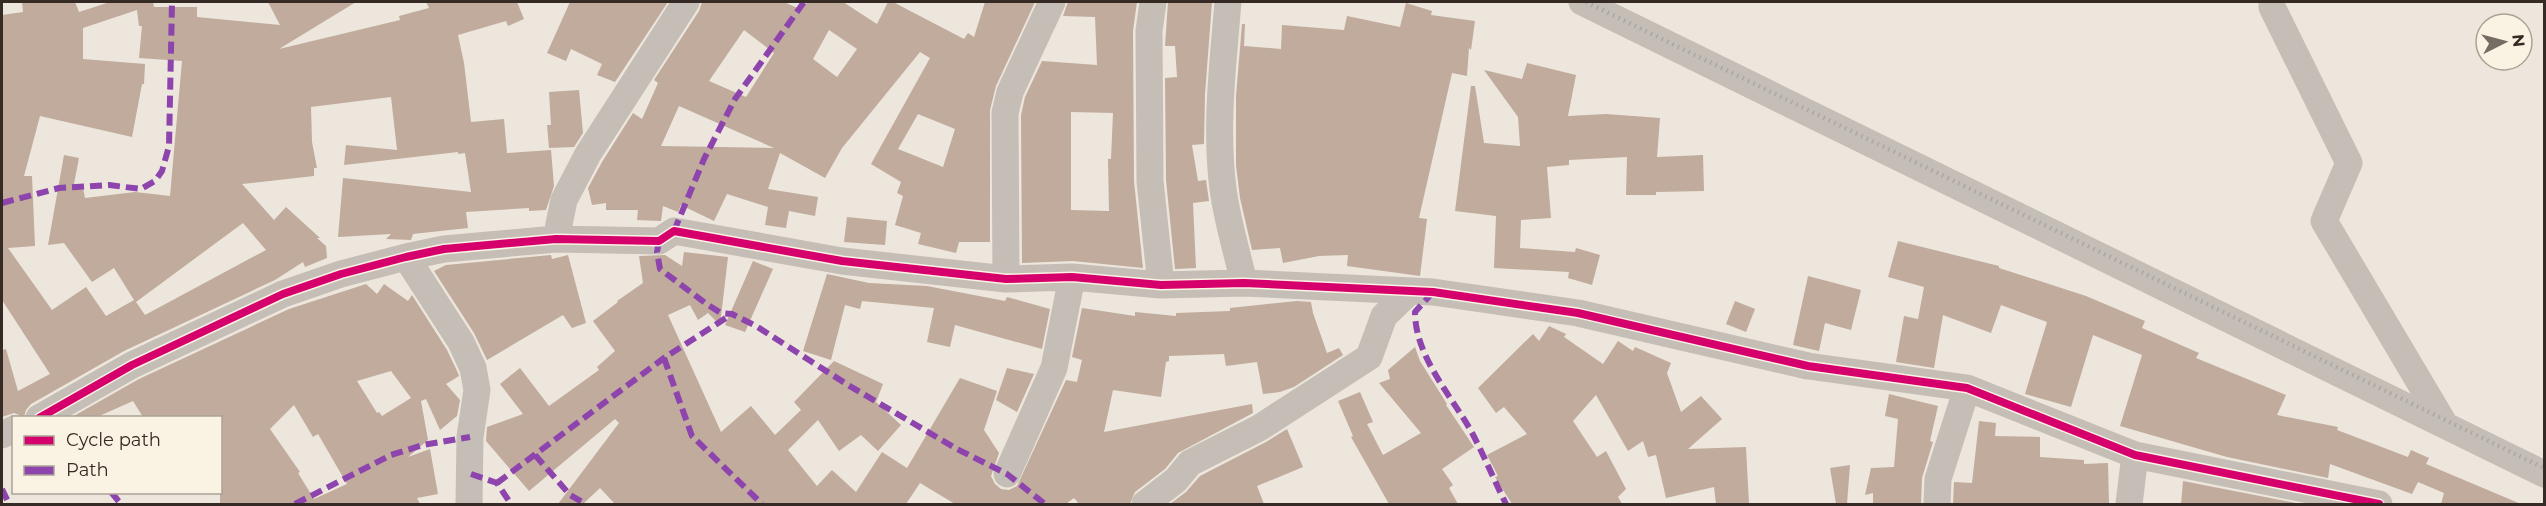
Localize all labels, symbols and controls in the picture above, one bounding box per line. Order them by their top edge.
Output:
north arrow [2474,12,2534,72]
text: N [2508,33,2529,48]
legend [12,416,222,494]
text: Cycle path [66,429,161,451]
text: Path [66,459,109,481]

